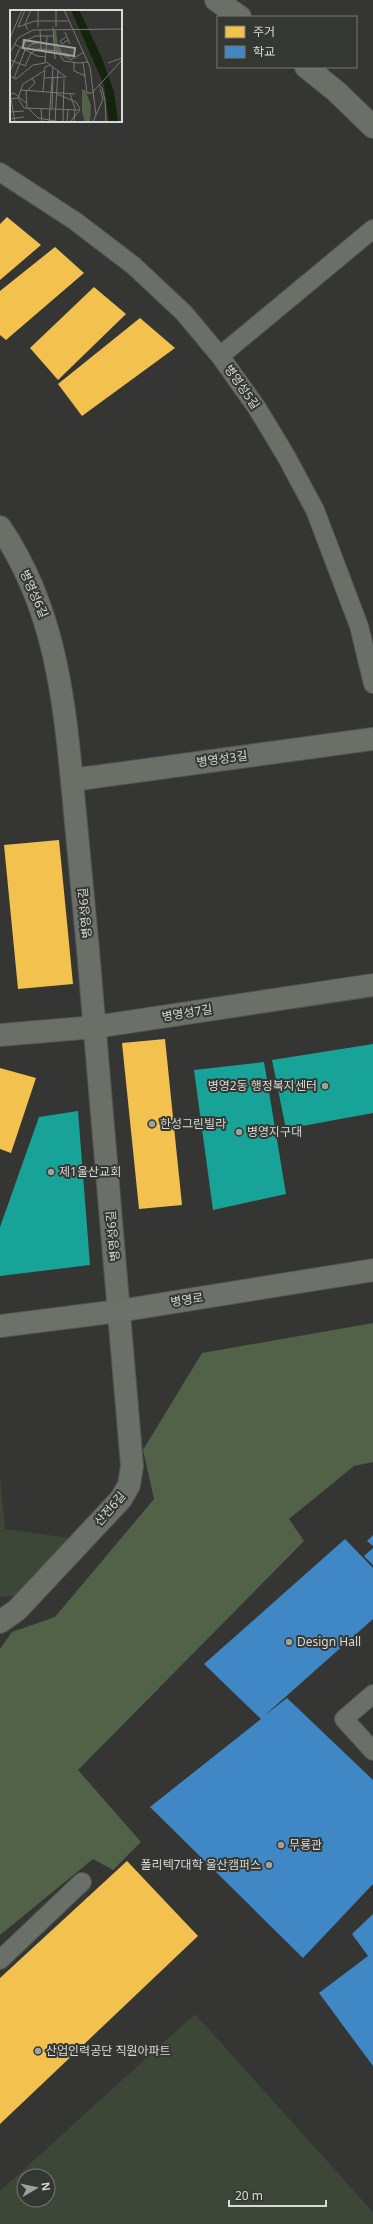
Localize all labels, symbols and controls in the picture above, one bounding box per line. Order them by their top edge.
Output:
inset map [10,10,122,122]
legend [217,16,357,68]
text: 주거 [253,23,275,40]
text: 학교 [253,43,275,60]
street label: 병영성5길 [221,361,264,412]
street label: 병영성6길 [16,567,53,621]
street label: 병영성3길 [195,747,248,770]
street label: 병영성6길 [74,887,95,939]
street label: 병영성7길 [160,1000,213,1025]
place label: 병영2동 행정복지센터 [208,1077,317,1094]
marker: 병영2동 행정복지센터 [320,1081,330,1091]
place label: 한성그린빌라 [160,1115,226,1132]
marker: 한성그린빌라 [147,1119,157,1129]
place label: 병영지구대 [247,1123,302,1140]
marker: 병영지구대 [234,1127,244,1137]
place label: 제1울산교회 [59,1163,121,1180]
marker: 제1울산교회 [46,1167,56,1177]
street label: 병영성6길 [102,1210,123,1262]
street label: 병영로 [169,1289,205,1310]
street label: 산전6길 [90,1488,129,1529]
place label: Design Hall [297,1633,361,1650]
marker: Design Hall [284,1637,294,1647]
place label: 무룡관 [289,1836,322,1853]
marker: 무룡관 [276,1840,286,1850]
place label: 폴리텍7대학 울산캠퍼스 [141,1856,261,1873]
marker: 폴리텍7대학 울산캠퍼스 [264,1860,274,1870]
place label: 산업인력공단 직원아파트 [46,2042,171,2059]
marker: 산업인력공단 직원아파트 [33,2046,43,2056]
north arrow [16,2168,56,2208]
text: N [38,2181,54,2192]
scale bar [229,2182,326,2208]
text: 20 m [235,2187,263,2204]

